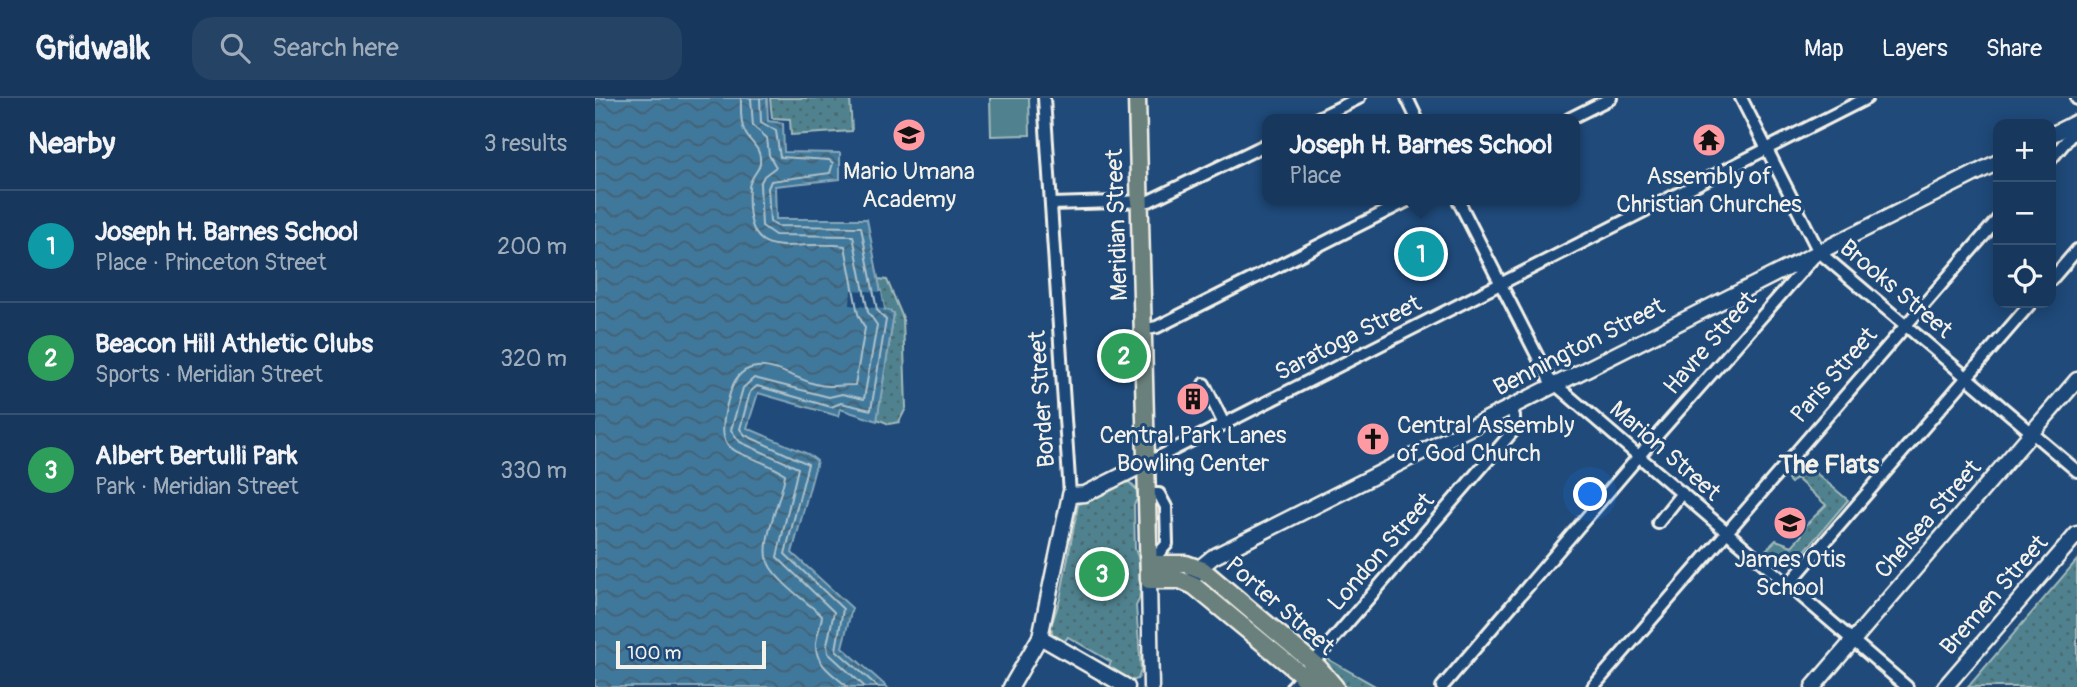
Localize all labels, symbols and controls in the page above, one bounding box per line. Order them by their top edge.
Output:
search box [192,17,682,80]
text: Gridwalk [35,28,150,69]
icon: search [216,29,254,67]
text: Search here [272,32,399,64]
text: Map [1804,34,1844,63]
text: Layers [1882,34,1948,63]
text: Share [1986,34,2042,63]
popup [1262,114,1580,205]
school or university icon: Mario Umana Academy [890,116,928,154]
map controls [1993,119,2056,308]
button: + [1993,119,2056,182]
temple icon: Assembly of Christian Churches [1690,121,1728,159]
text: Nearby [28,125,115,162]
text: 3 results [484,129,567,158]
text: Joseph H. Barnes School [1289,129,1553,161]
street label: Meridian Street [1100,148,1134,302]
place label: Mario Umana Academy [843,157,975,214]
text: Place [1289,161,1341,190]
place label: Assembly of Christian Churches [1616,162,1802,219]
button: − [1993,182,2056,245]
text: Joseph H. Barnes School [95,216,359,248]
pin: 1 [1398,228,1444,280]
text: 1 [47,232,56,261]
text: 200 m [497,232,567,261]
street label: Brooks Street [1834,233,1959,345]
button: locate [1993,245,2056,308]
text: Place · Princeton Street [95,248,326,277]
street label: Havre Street [1657,285,1763,401]
street label: Saratoga Street [1270,289,1426,387]
street label: Bennington Street [1489,291,1670,403]
street label: Paris Street [1785,321,1884,429]
text: Beacon Hill Athletic Clubs [95,328,373,360]
street label: Border Street [1023,329,1061,468]
pin: 2 [1101,330,1147,382]
text: 2 [45,344,57,373]
text: 320 m [500,344,567,373]
text: Sports · Meridian Street [95,360,323,389]
building icon: Central Park Lanes Bowling Center [1174,380,1212,418]
street label: Marion Street [1603,395,1727,507]
place label: Central Assembly of God Church [1397,411,1575,468]
church icon: Central Assembly of God Church [1354,420,1392,458]
place label: Central Park Lanes Bowling Center [1099,421,1287,478]
text: Albert Bertulli Park [95,440,298,472]
district label: The Flats [1778,449,1880,481]
street label: Chelsea Street [1869,454,1988,584]
text: 3 [45,456,57,485]
text: 330 m [500,456,567,485]
text: Park · Meridian Street [95,472,299,501]
your location [1573,477,1607,511]
street label: London Street [1322,487,1441,617]
school or university icon: James Otis School [1771,504,1809,542]
street label: Bremen Street [1934,529,2054,661]
place label: James Otis School [1734,545,1846,602]
pin: 3 [1079,548,1125,600]
street label: Porter Street [1220,551,1341,661]
scale bar [616,638,767,670]
text: 100 m [627,641,681,665]

